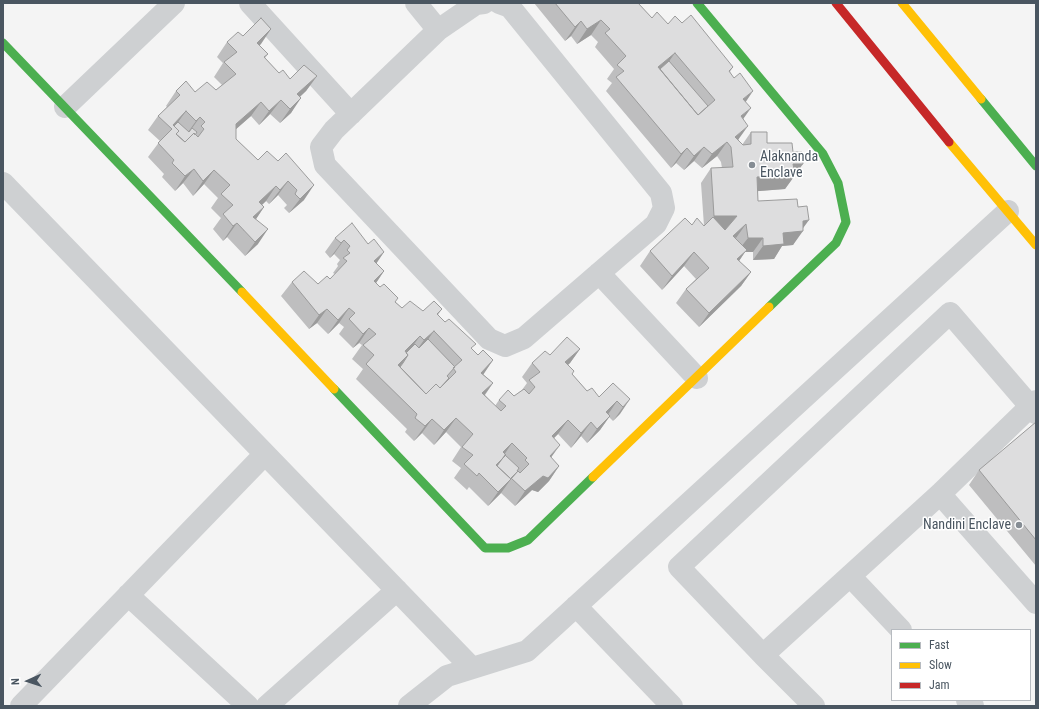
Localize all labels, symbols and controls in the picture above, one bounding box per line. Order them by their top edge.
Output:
place label: Alaknanda Enclave [760,149,818,182]
marker: Alaknanda Enclave [747,160,757,170]
place label: Nandini Enclave [923,517,1011,533]
marker: Nandini Enclave [1014,520,1024,530]
legend [891,629,1031,701]
text: Fast [929,638,949,652]
text: Slow [929,658,952,672]
north arrow [8,661,48,701]
text: N [9,678,22,685]
text: Jam [929,678,950,692]

